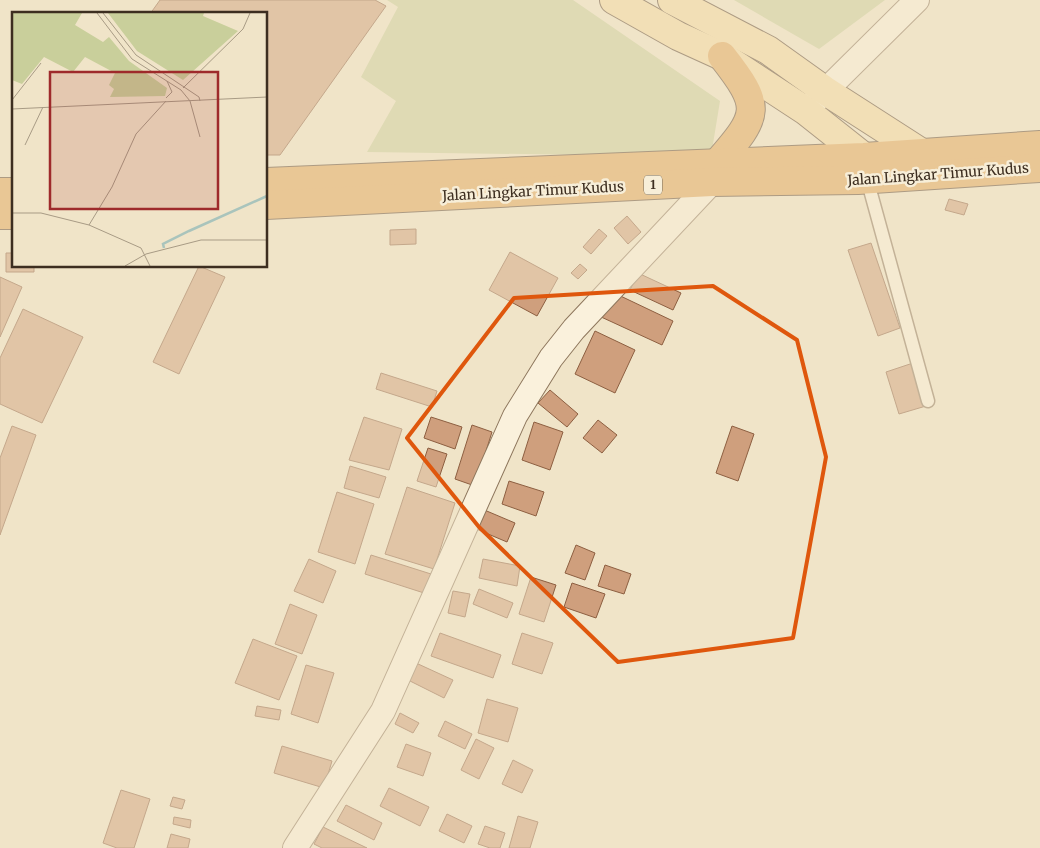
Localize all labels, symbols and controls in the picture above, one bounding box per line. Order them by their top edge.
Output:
inset map [12,12,268,268]
street label: Jalan Lingkar Timur Kudus [846,159,1029,189]
road number: 1 [644,176,662,194]
street label: Jalan Lingkar Timur Kudus [441,177,624,205]

